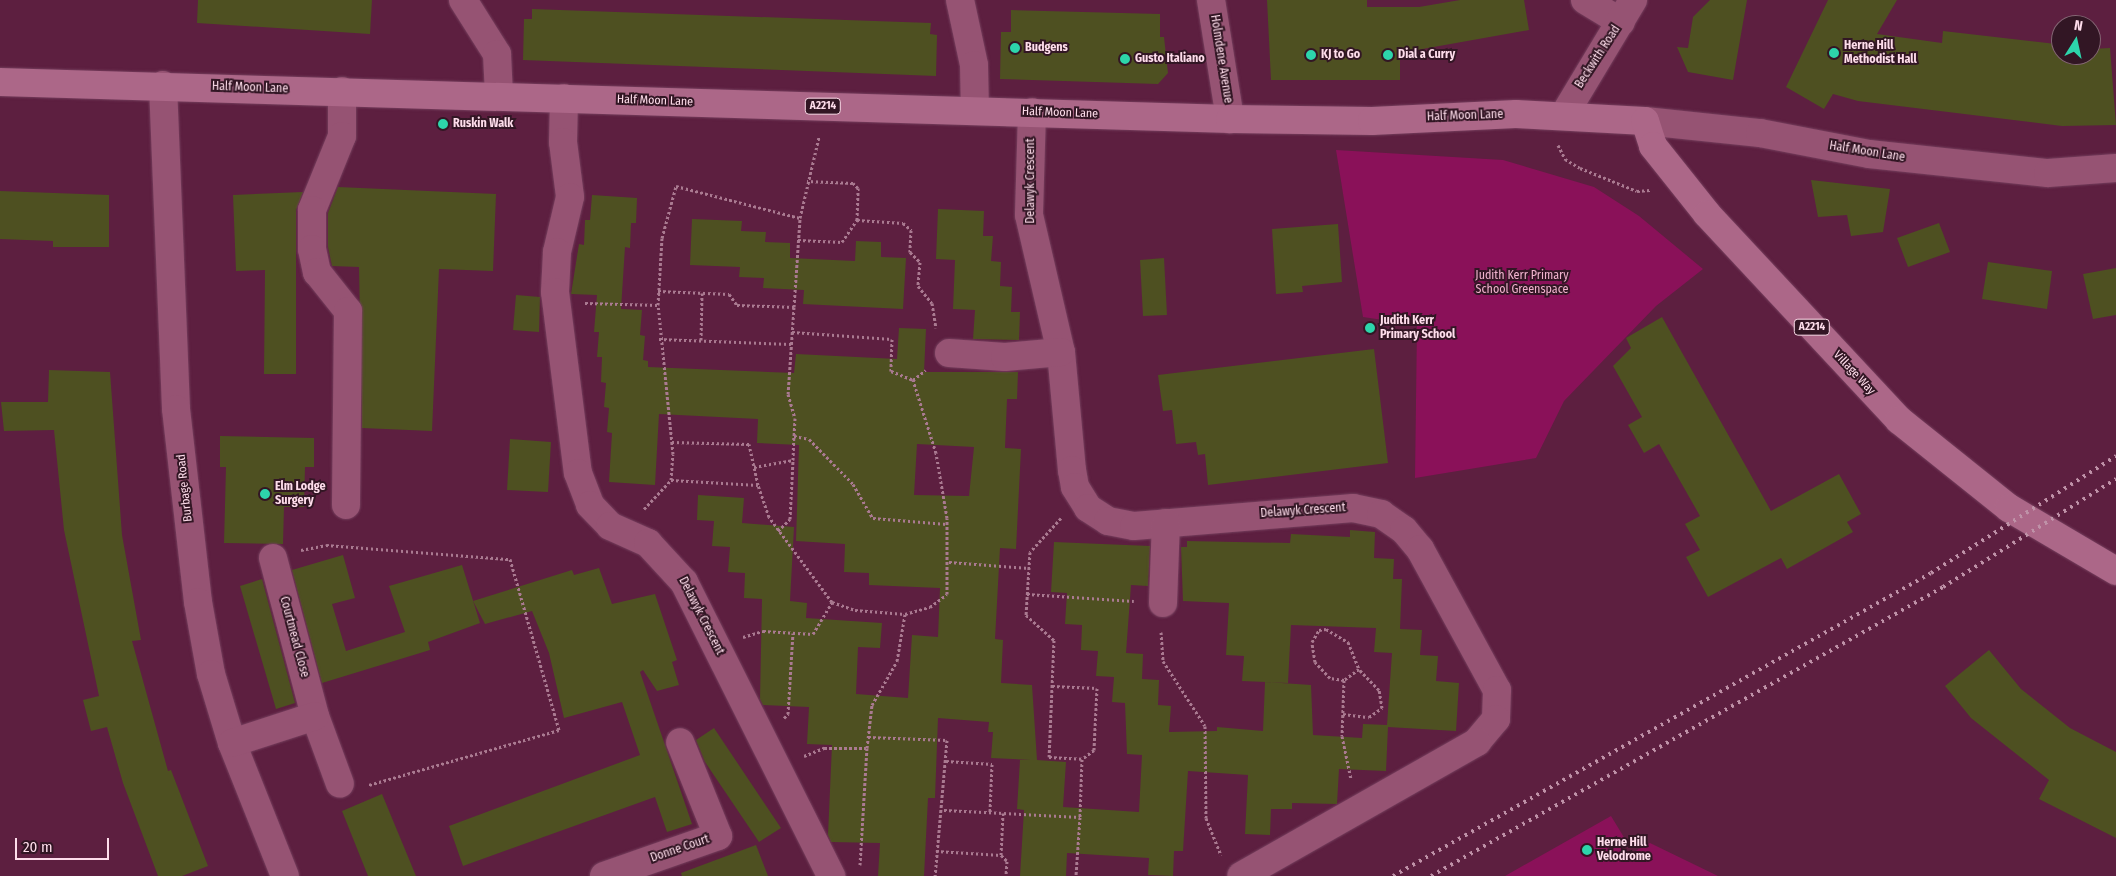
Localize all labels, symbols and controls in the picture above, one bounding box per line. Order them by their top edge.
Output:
street label: Holmdene Avenue [1207,14,1235,104]
north arrow [2051,15,2101,65]
text: N [2073,17,2084,35]
street label: Beckwith Road [1572,23,1624,91]
place label: Herne Hill Methodist Hall [1844,39,1917,67]
place label: Budgens [1025,41,1068,55]
marker: Budgens [1009,42,1021,54]
marker: Herne Hill Methodist Hall [1828,47,1840,59]
place label: KJ to Go [1321,48,1360,62]
place label: Dial a Curry [1398,48,1455,62]
marker: KJ to Go [1305,49,1317,61]
marker: Dial a Curry [1382,49,1394,61]
place label: Gusto Italiano [1135,52,1205,66]
marker: Gusto Italiano [1119,53,1131,65]
street label: Half Moon Lane [212,79,288,97]
street label: Half Moon Lane [617,92,693,110]
road number: A2214 [804,98,842,114]
street label: Half Moon Lane [1022,104,1098,122]
street label: Half Moon Lane [1427,107,1503,125]
place label: Ruskin Walk [453,117,513,131]
marker: Ruskin Walk [437,118,449,130]
street label: Delawyk Crescent [1024,138,1038,224]
street label: Half Moon Lane [1828,139,1906,165]
park label: Judith Kerr Primary School Greenspace [1475,269,1569,297]
place label: Judith Kerr Primary School [1380,314,1455,342]
road number: A2214 [1793,318,1831,336]
marker: Judith Kerr Primary School [1364,322,1376,334]
street label: Village Way [1830,348,1878,398]
street label: Burbage Road [174,453,196,523]
place label: Elm Lodge Surgery [275,480,326,508]
marker: Elm Lodge Surgery [259,488,271,500]
street label: Delawyk Crescent [1260,501,1346,521]
street label: Delawyk Crescent [675,575,727,657]
street label: Courtmead Close [276,595,312,679]
scale bar [18,828,111,860]
street label: Donne Court [649,832,711,866]
place label: Herne Hill Velodrome [1597,836,1651,864]
text: 20 m [23,838,53,856]
marker: Herne Hill Velodrome [1581,844,1593,856]

